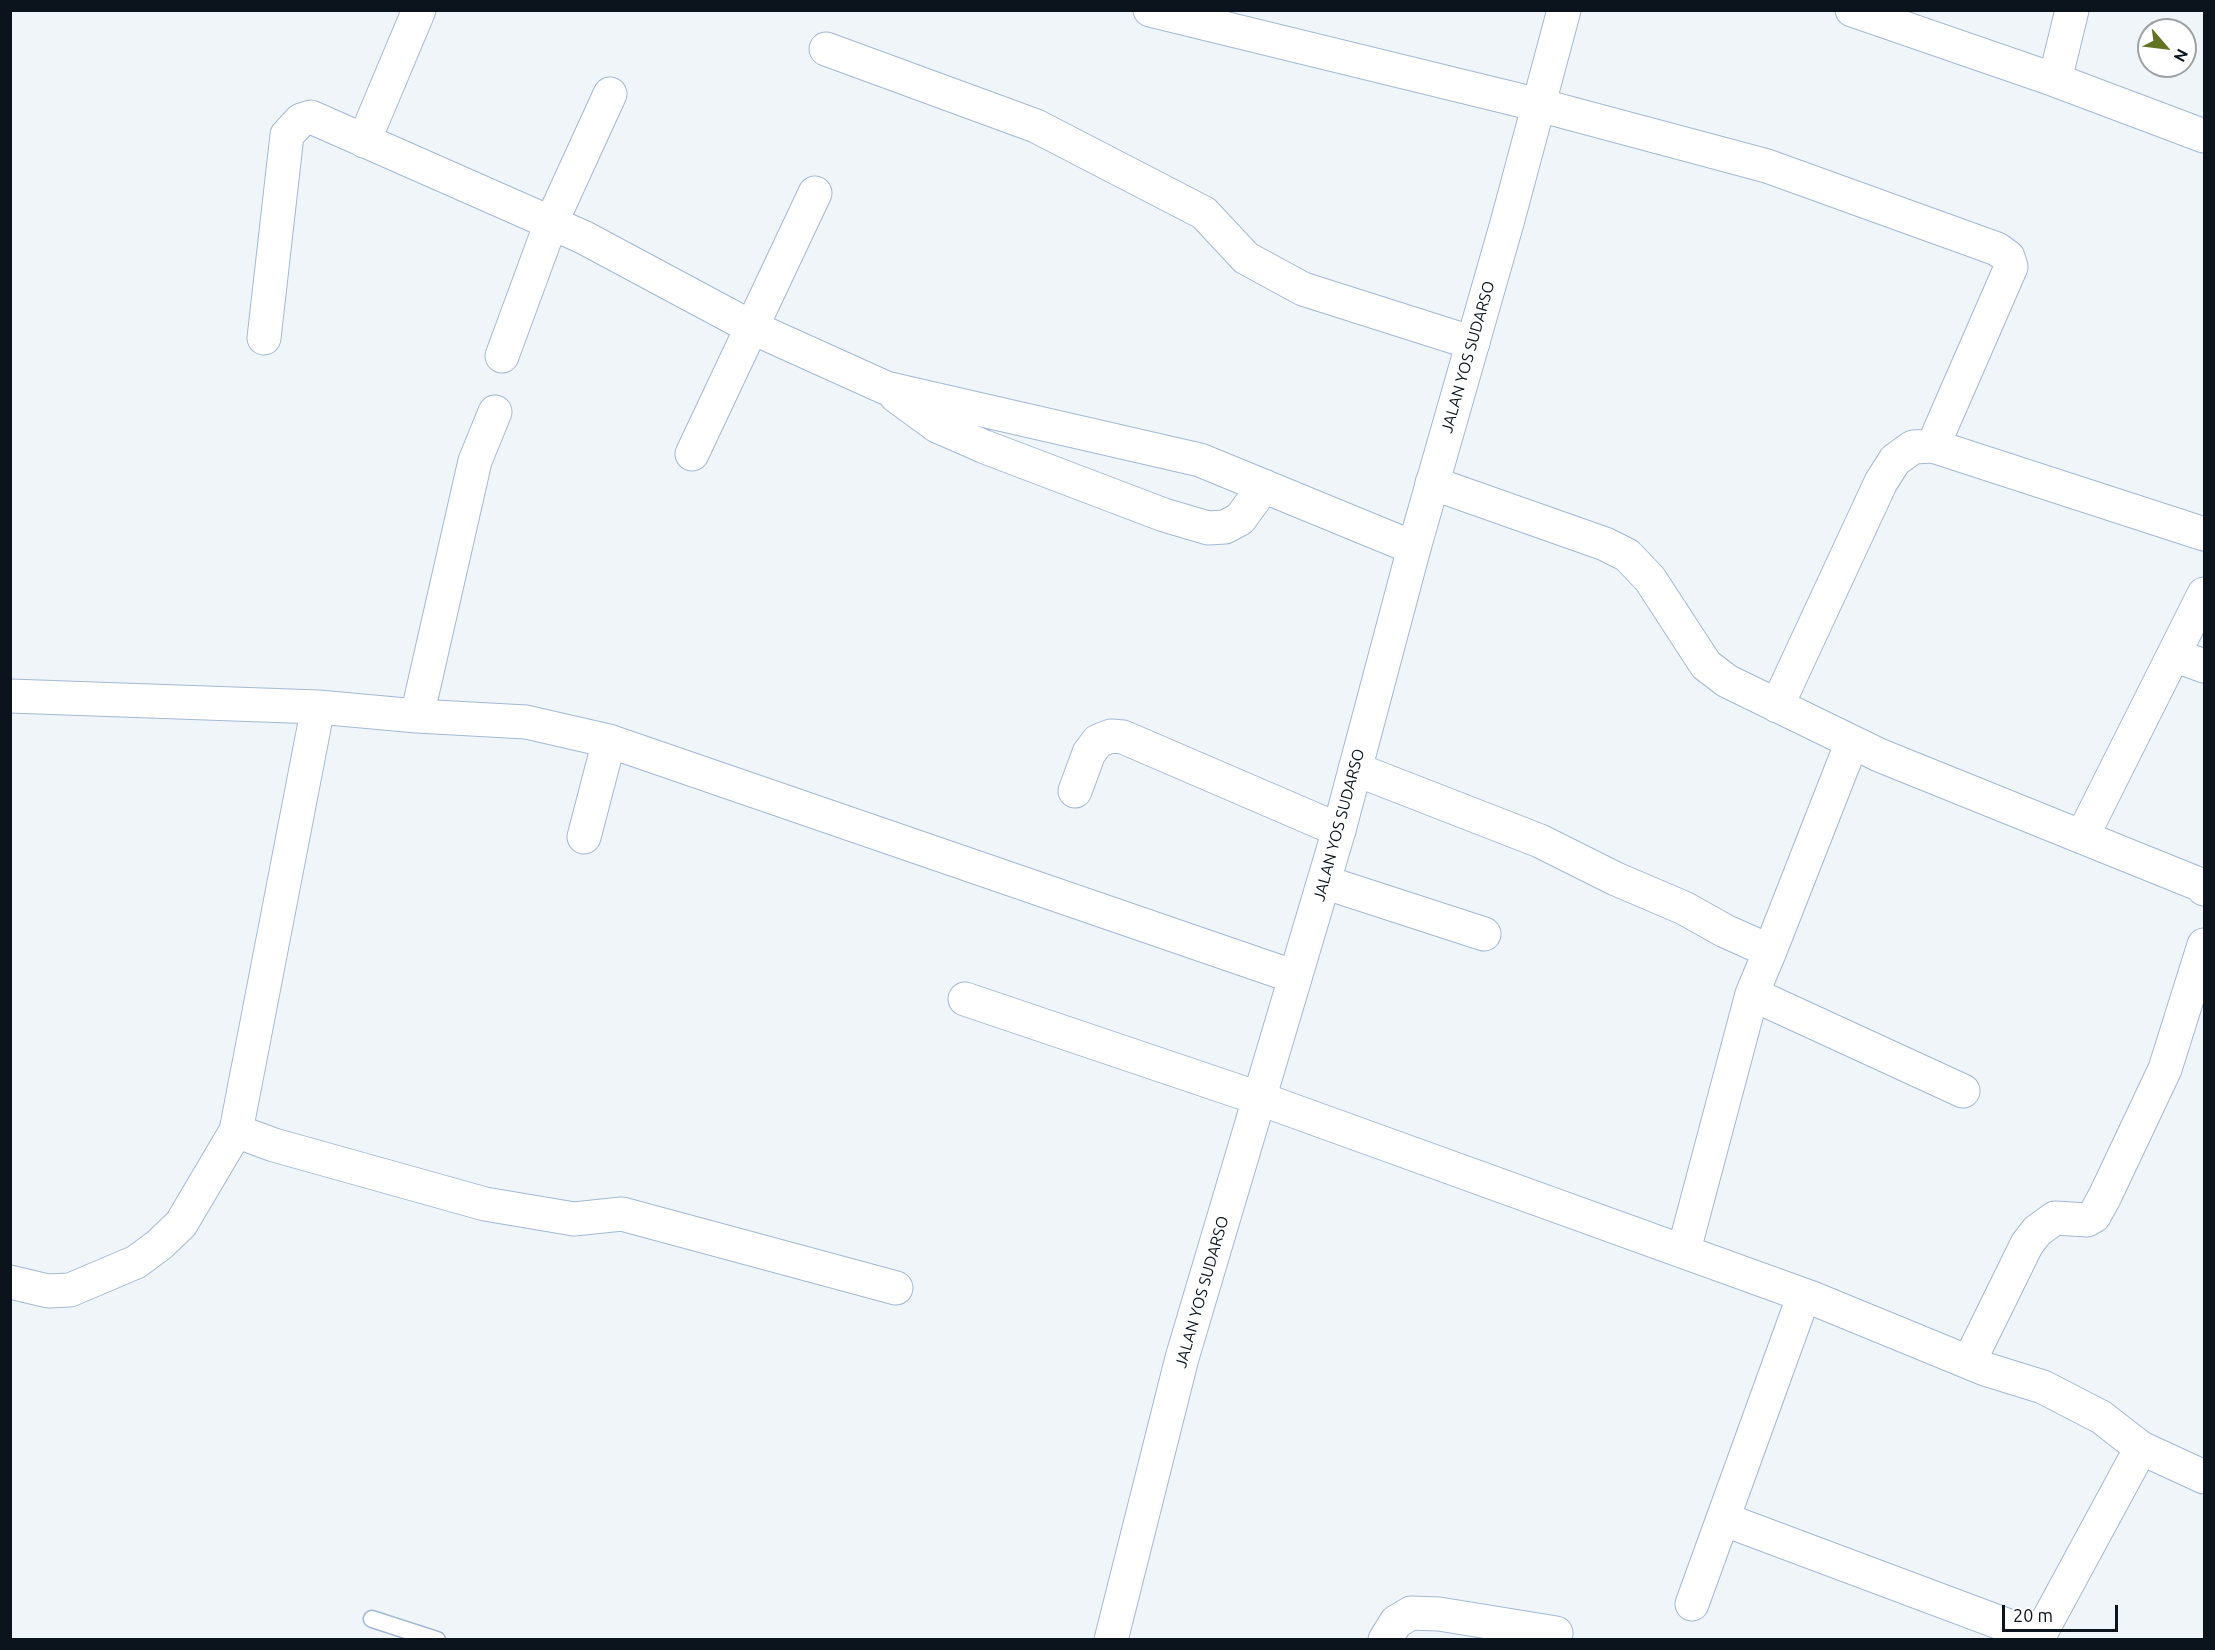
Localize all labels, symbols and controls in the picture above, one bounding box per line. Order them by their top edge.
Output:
north arrow [2137,18,2197,78]
text: N [2170,46,2192,65]
street label: JALAN YOS SUDARSO [1437,279,1499,435]
street label: JALAN YOS SUDARSO [1309,747,1369,903]
street label: JALAN YOS SUDARSO [1171,1214,1233,1370]
scale bar [2005,1593,2120,1631]
text: 20 m [2013,1605,2053,1625]

